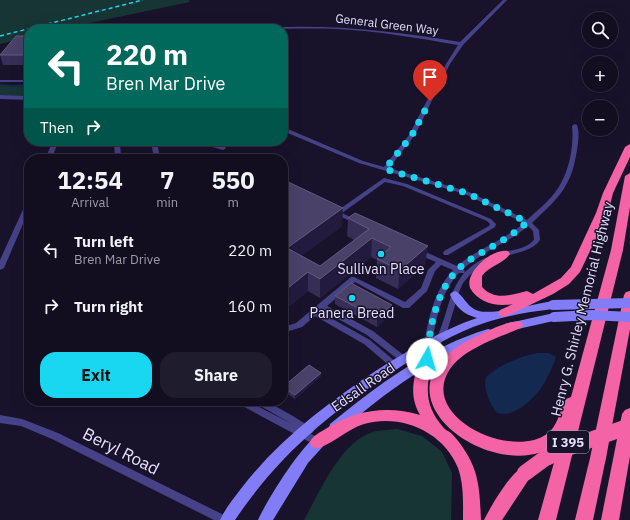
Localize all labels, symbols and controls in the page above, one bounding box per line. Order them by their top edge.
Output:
street label: General Green Way [335,10,439,38]
map controls [582,12,618,136]
button: search [582,12,618,48]
text: 220 m [106,36,188,73]
icon: left [40,40,92,92]
button: + [582,56,618,92]
pin [413,60,447,101]
icon: arrive [419,66,441,88]
text: Bren Mar Drive [106,72,225,95]
button: − [582,100,618,136]
icon: right [82,116,104,138]
text: Then [40,118,74,137]
text: 12:54 [57,164,123,196]
text: 7 [160,164,174,196]
text: 550 [211,164,255,196]
text: Arrival [71,194,109,211]
text: min [156,194,178,211]
text: m [227,194,239,211]
street label: Henry G. Shirley Memorial Highway [547,200,617,418]
text: Turn left [74,232,134,251]
icon: left [40,239,62,261]
text: 220 m [228,241,272,260]
marker: Sullivan Place [376,249,386,259]
text: Bren Mar Drive [74,251,160,268]
place label: Sullivan Place [337,260,425,278]
marker: Panera Bread [347,293,357,303]
icon: right [40,295,62,317]
text: Turn right [74,297,143,316]
text: 160 m [228,297,272,316]
place label: Panera Bread [310,304,394,322]
position arrow [406,338,448,380]
button: Exit [40,352,152,398]
button: Share [160,352,272,398]
street label: Edsall Road [328,359,398,415]
street label: Beryl Road [79,422,163,480]
road number: I 395 [547,431,589,453]

